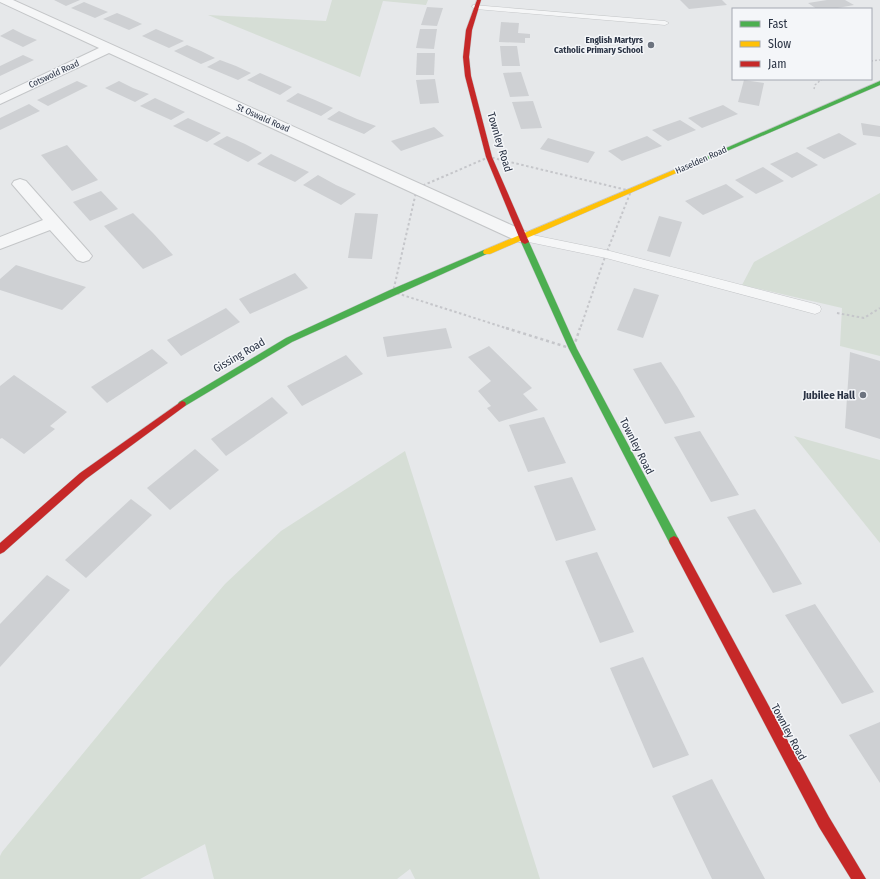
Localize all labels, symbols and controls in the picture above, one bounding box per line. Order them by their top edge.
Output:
legend [732,8,872,80]
text: Fast [768,17,787,31]
place label: English Martyrs Catholic Primary School [554,35,644,55]
text: Slow [768,37,791,51]
marker: English Martyrs Catholic Primary School [646,40,656,50]
text: Jam [768,57,786,71]
street label: Cotswold Road [27,58,81,90]
street label: St Oswald Road [235,102,291,134]
street label: Townley Road [484,111,515,174]
street label: Haselden Road [674,144,728,176]
street label: Gissing Road [211,335,267,375]
place label: Jubilee Hall [802,389,856,402]
marker: Jubilee Hall [858,390,868,400]
street label: Townley Road [617,416,656,477]
street label: Townley Road [768,702,809,763]

